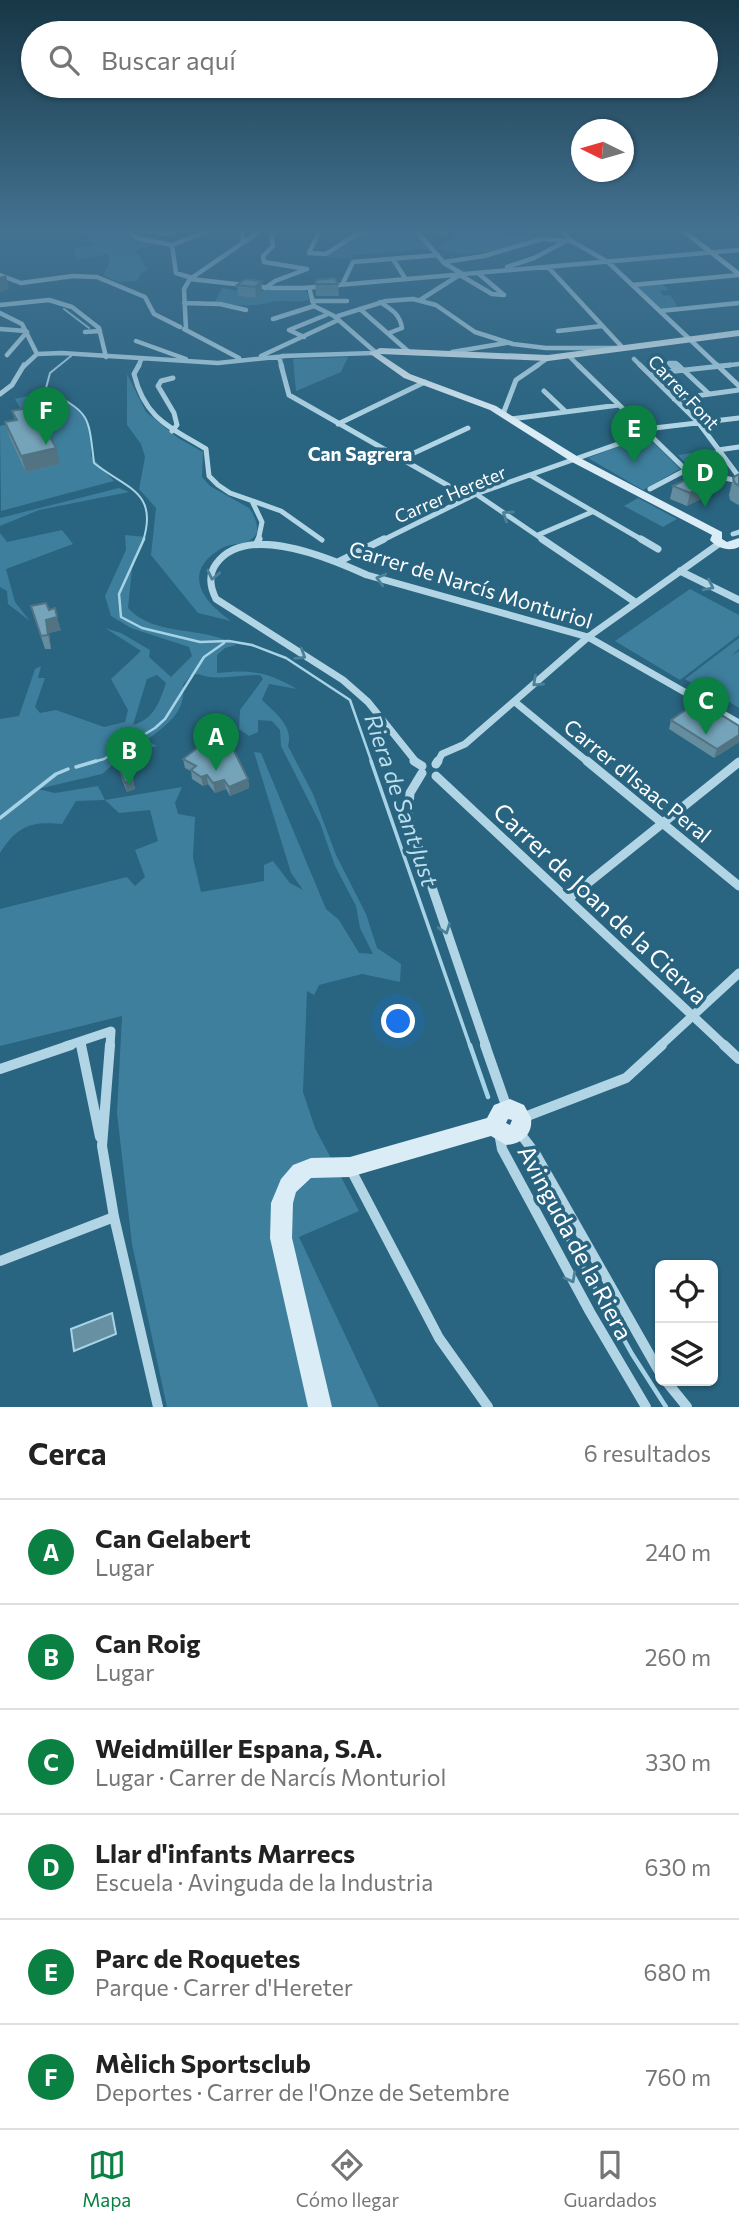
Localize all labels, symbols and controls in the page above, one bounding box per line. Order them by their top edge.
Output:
search box [21,21,718,98]
icon: search [45,41,83,79]
text: Buscar aquí [101,44,236,75]
north arrow [571,119,634,182]
street label: Carrer Font [644,350,724,434]
pin: F [23,387,69,445]
pin: E [611,405,657,463]
district label: Can Sagrera [308,442,412,465]
pin: D [682,449,728,507]
street label: Carrer Hereter [391,461,509,527]
one-way arrow [502,510,515,523]
street label: Carrer de Narcís Monturiol [346,535,596,633]
one-way arrow [207,568,222,580]
one-way arrow [375,573,387,587]
one-way arrow [702,577,715,591]
one-way arrow [294,646,307,659]
one-way arrow [532,674,545,686]
pin: C [683,677,729,735]
water label: Riera de Sant Just [359,710,445,890]
pin: A [193,713,239,771]
street label: Carrer d'Isaac Peral [559,713,717,847]
pin: B [106,727,152,785]
street label: Carrer de Joan de la Cierva [488,796,714,1010]
one-way arrow [437,922,451,934]
your location [381,1004,415,1038]
street label: Avinguda de la Riera [512,1140,640,1344]
map controls [655,1260,718,1386]
button: locate [655,1260,718,1323]
one-way arrow [563,1271,576,1283]
button: layers [655,1323,718,1386]
text: Cerca [28,1434,107,1471]
text: 6 resultados [584,1439,711,1467]
text: Can Gelabert [95,1522,251,1553]
text: A [43,1538,59,1566]
text: 240 m [645,1538,711,1566]
text: Lugar [95,1553,155,1581]
text: Can Roig [95,1627,201,1658]
text: B [43,1643,59,1671]
text: 260 m [645,1643,711,1671]
text: Lugar [95,1658,155,1686]
text: Weidmüller Espana, S.A. [95,1732,382,1763]
text: C [43,1748,59,1776]
text: 330 m [645,1748,711,1776]
text: Lugar · Carrer de Narcís Monturiol [95,1763,446,1791]
text: Llar d'infants Marrecs [95,1837,355,1868]
text: D [43,1853,59,1881]
text: 630 m [645,1853,711,1881]
text: Escuela · Avinguda de la Industria [95,1868,433,1896]
text: Parc de Roquetes [95,1942,300,1973]
text: E [44,1958,58,1986]
text: 680 m [644,1958,711,1986]
text: Parque · Carrer d'Hereter [95,1973,353,2001]
text: Mèlich Sportsclub [95,2047,311,2078]
text: F [44,2063,58,2091]
text: 760 m [645,2063,711,2091]
text: Deportes · Carrer de l'Onze de Setembre [95,2078,510,2106]
tab: Mapa [82,2146,131,2211]
tab: Cómo llegar [296,2146,399,2211]
tab: Guardados [563,2146,657,2211]

